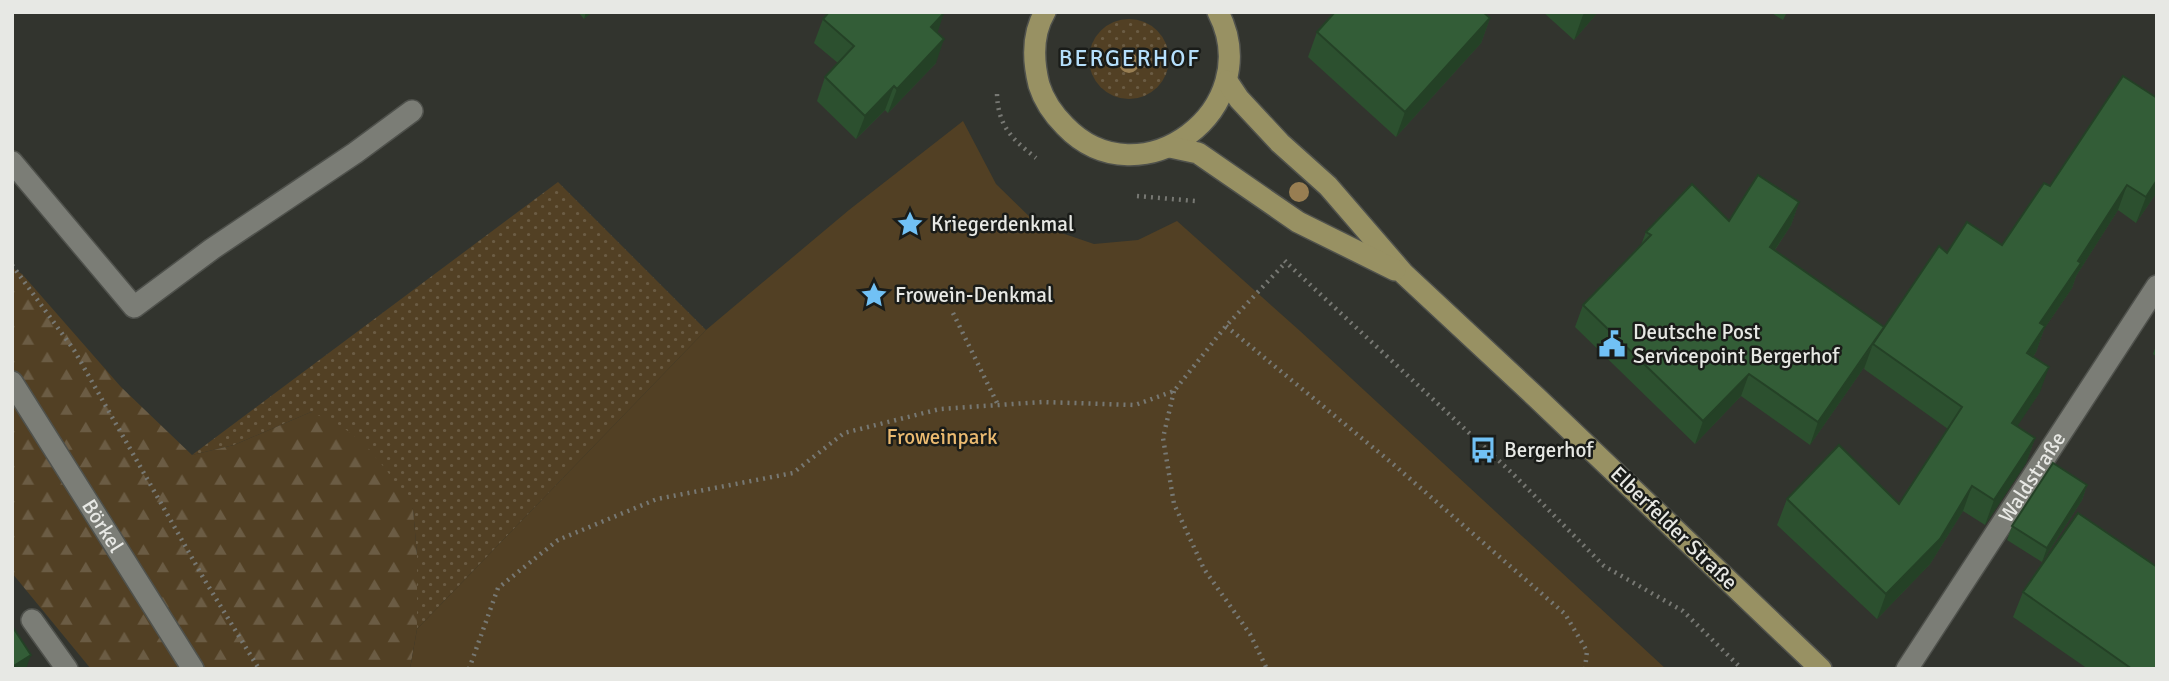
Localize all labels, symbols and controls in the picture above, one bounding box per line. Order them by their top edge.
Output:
district label: BERGERHOF [1059,44,1201,73]
place icon: Kriegerdenkmal [895,209,925,239]
place label: Kriegerdenkmal [931,211,1074,237]
place icon: Frowein-Denkmal [859,280,889,310]
place label: Frowein-Denkmal [895,282,1053,308]
place label: Deutsche Post Servicepoint Bergerhof [1633,319,1840,369]
public building icon: Deutsche Post Servicepoint Bergerhof [1597,329,1627,359]
park label: Froweinpark [886,424,998,450]
street label: Waldstraße [1993,427,2071,528]
bus stop icon: Bergerhof [1468,435,1498,465]
place label: Bergerhof [1504,437,1594,463]
street label: Elberfelder Straße [1605,461,1743,595]
street label: Börkel [76,494,129,557]

